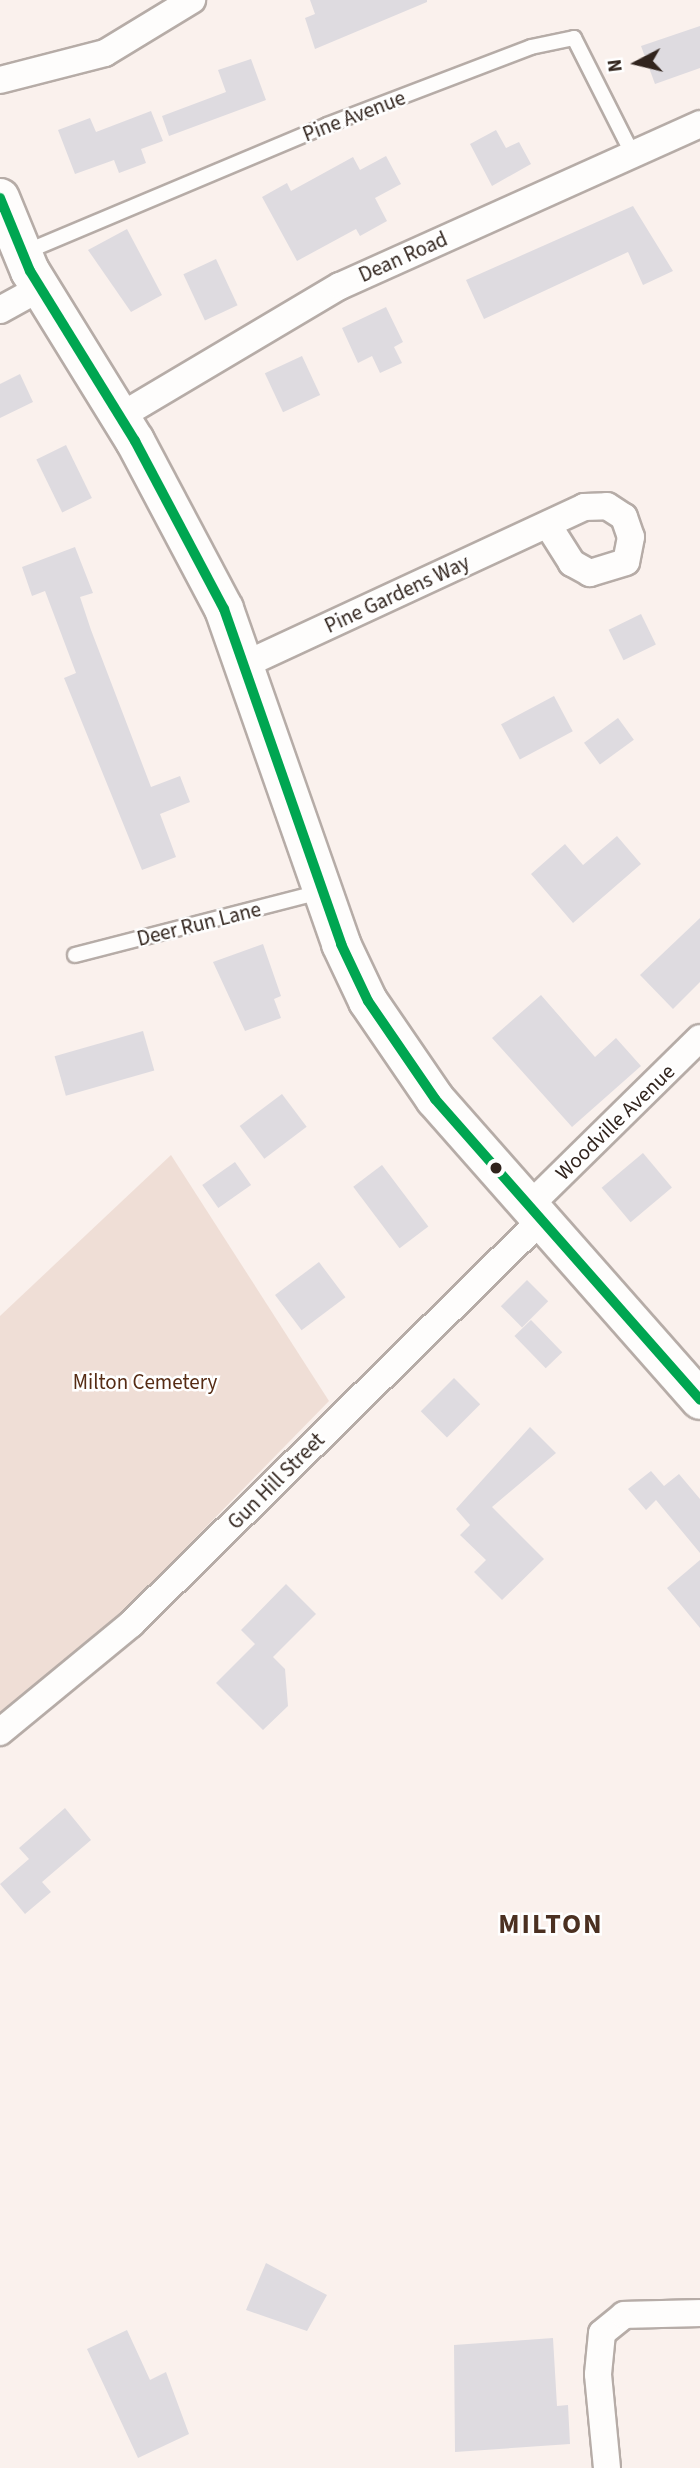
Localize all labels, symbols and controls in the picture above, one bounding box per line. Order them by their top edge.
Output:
north arrow [602,28,672,98]
text: N [601,58,630,74]
street label: Pine Avenue [299,85,409,147]
street label: Dean Road [355,226,451,288]
street label: Pine Gardens Way [321,549,473,639]
street label: Deer Run Lane [134,896,264,952]
street label: Woodville Avenue [550,1059,680,1185]
unlabelled marker [489,1161,503,1175]
park label: Milton Cemetery [73,1369,217,1395]
street label: Gun Hill Street [222,1427,330,1535]
district label: MILTON [499,1907,603,1941]

